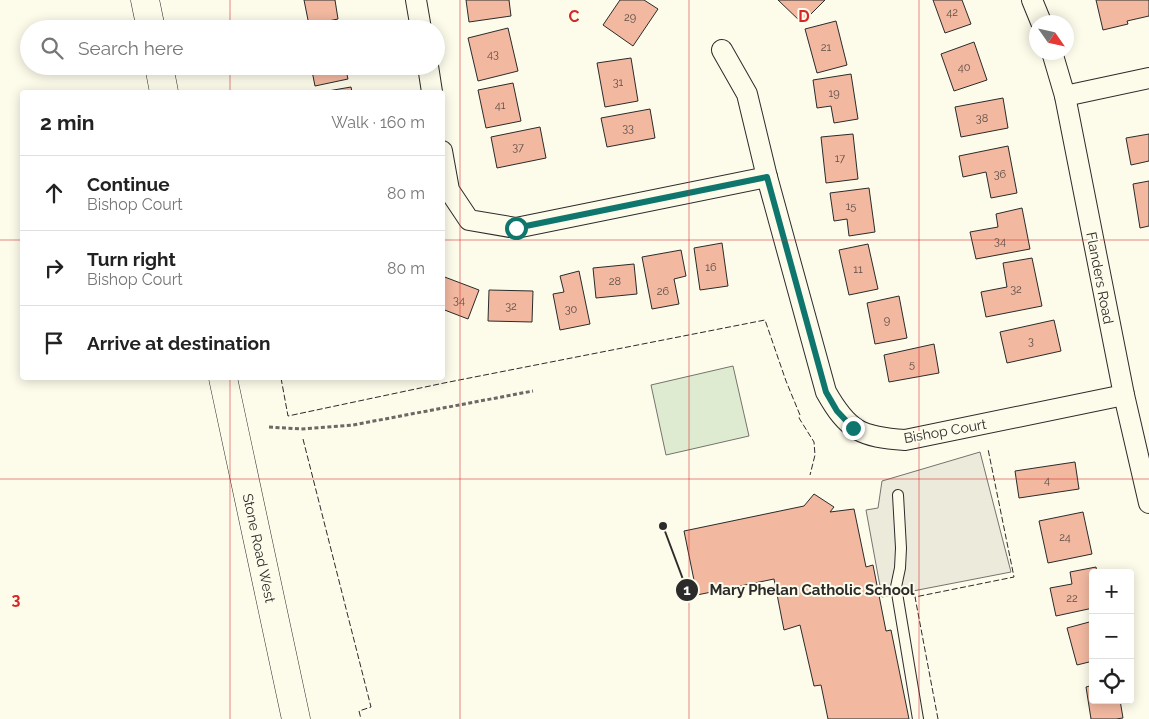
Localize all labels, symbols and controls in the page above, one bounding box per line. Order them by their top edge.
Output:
house number: 42 [946,6,958,19]
text: C [569,7,580,26]
text: D [798,7,810,26]
house number: 29 [624,11,636,24]
north arrow [1029,15,1074,60]
search box [20,20,445,75]
icon: search [38,34,66,62]
text: Search here [78,37,184,59]
house number: 21 [821,41,832,54]
house number: 43 [487,48,499,61]
house number: 40 [958,61,971,74]
house number: 31 [613,76,624,89]
house number: 19 [828,87,840,100]
house number: 41 [495,99,506,112]
text: 2 min [40,110,94,135]
house number: 38 [976,112,988,125]
text: Walk · 160 m [331,113,425,132]
house number: 33 [622,122,634,135]
house number: 37 [512,141,524,154]
house number: 17 [835,152,845,165]
house number: 36 [994,168,1007,181]
text: Continue [87,173,170,195]
icon: ahead [40,179,68,207]
text: 80 m [387,184,425,203]
text: Bishop Court [87,195,183,214]
house number: 15 [846,200,856,213]
route start [505,217,528,240]
street label: Flanders Road [1083,231,1117,325]
house number: 34 [994,235,1006,248]
text: Turn right [87,248,176,270]
icon: right [40,254,68,282]
text: 80 m [387,259,425,278]
house number: 16 [705,261,717,274]
house number: 11 [853,263,863,276]
text: Bishop Court [87,270,183,289]
house number: 28 [609,275,621,288]
house number: 32 [1010,283,1022,296]
house number: 26 [657,285,670,298]
house number: 34 [453,294,465,307]
house number: 32 [505,300,517,313]
house number: 30 [565,303,578,316]
house number: 9 [884,314,890,327]
icon: arrive [40,329,68,357]
text: Arrive at destination [87,332,271,354]
house number: 3 [1028,335,1034,348]
house number: 5 [909,358,915,371]
street label: Bishop Court [902,416,988,446]
route end [842,417,865,440]
house number: 4 [1044,474,1050,487]
street label: Stone Road West [240,492,278,604]
house number: 24 [1059,531,1071,544]
map controls [1089,569,1134,704]
button: + [1089,569,1134,614]
callout: Mary Phelan Catholic School [675,575,925,605]
text: 1 [683,581,691,599]
text: Mary Phelan Catholic School [709,581,915,599]
text: 3 [12,590,21,609]
house number: 22 [1066,592,1078,605]
button: − [1089,614,1134,659]
button: locate [1089,659,1134,704]

